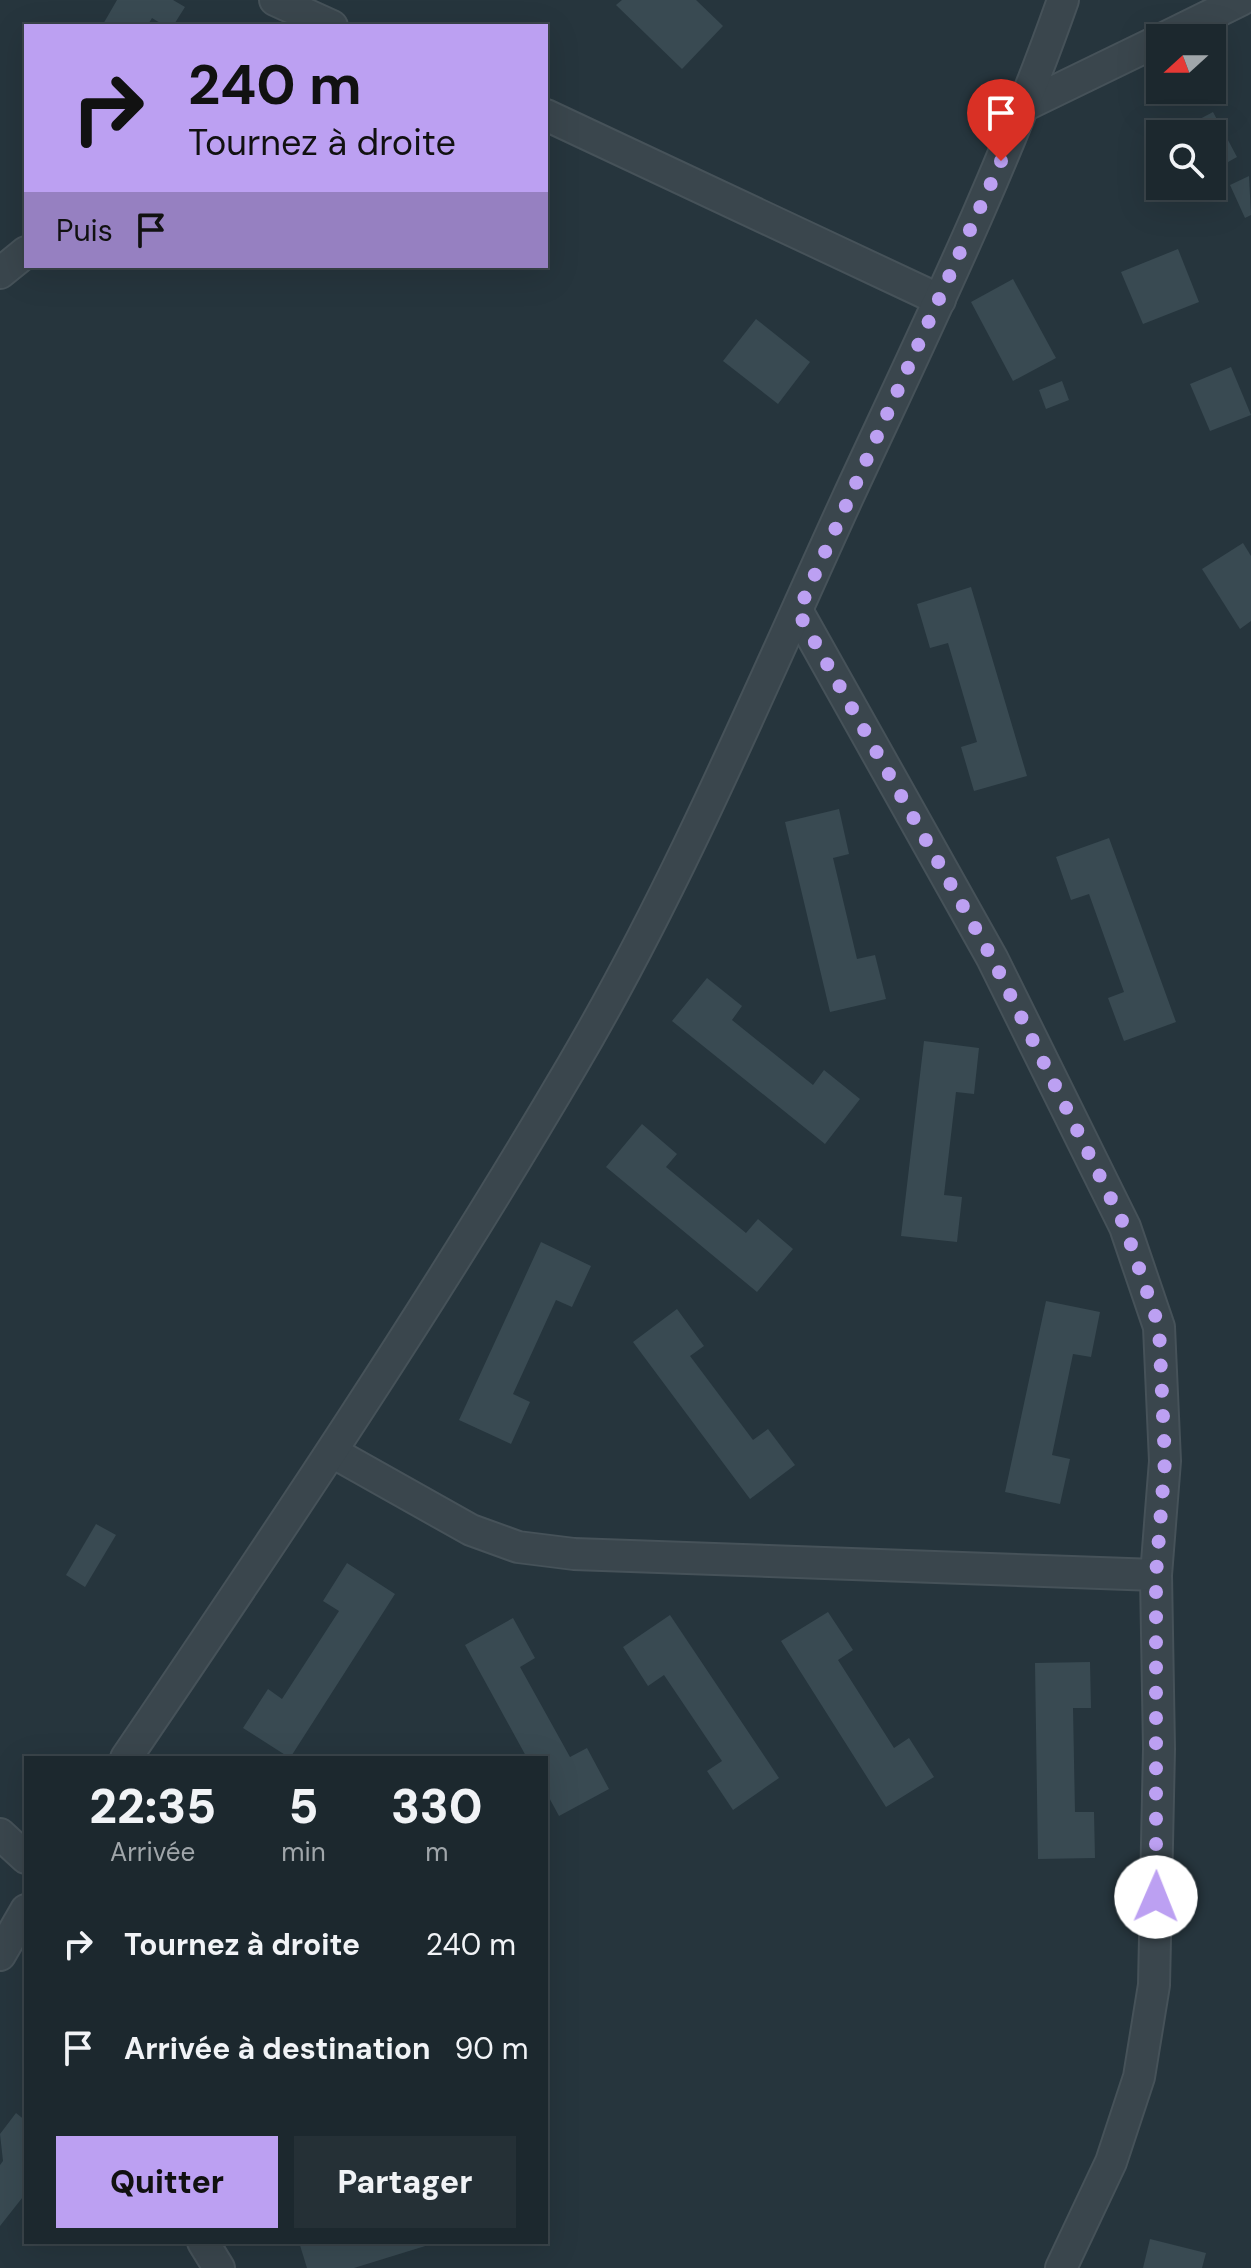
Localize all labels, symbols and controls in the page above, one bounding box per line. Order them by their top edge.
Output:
north arrow [1146,24,1226,104]
map controls [1146,24,1226,200]
text: 240 m [188,48,362,121]
icon: right [56,56,160,160]
pin [967,79,1035,161]
icon: arrive [979,91,1023,135]
text: Tournez à droite [188,119,456,166]
button: search [1146,120,1226,200]
icon: arrive [129,208,173,252]
text: Puis [56,211,113,250]
text: 22:35 [89,1775,216,1838]
text: 5 [289,1775,318,1838]
text: 330 [391,1775,483,1838]
text: Arrivée [110,1835,195,1869]
text: min [281,1835,326,1869]
text: m [425,1835,448,1869]
position arrow [1114,1855,1198,1939]
icon: right [56,1922,100,1966]
text: Tournez à droite [124,1925,360,1964]
text: 240 m [426,1925,516,1964]
icon: arrive [56,2026,100,2070]
text: Arrivée à destination [124,2029,430,2068]
text: 90 m [454,2029,529,2068]
button: Quitter [56,2136,278,2228]
button: Partager [294,2136,516,2228]

